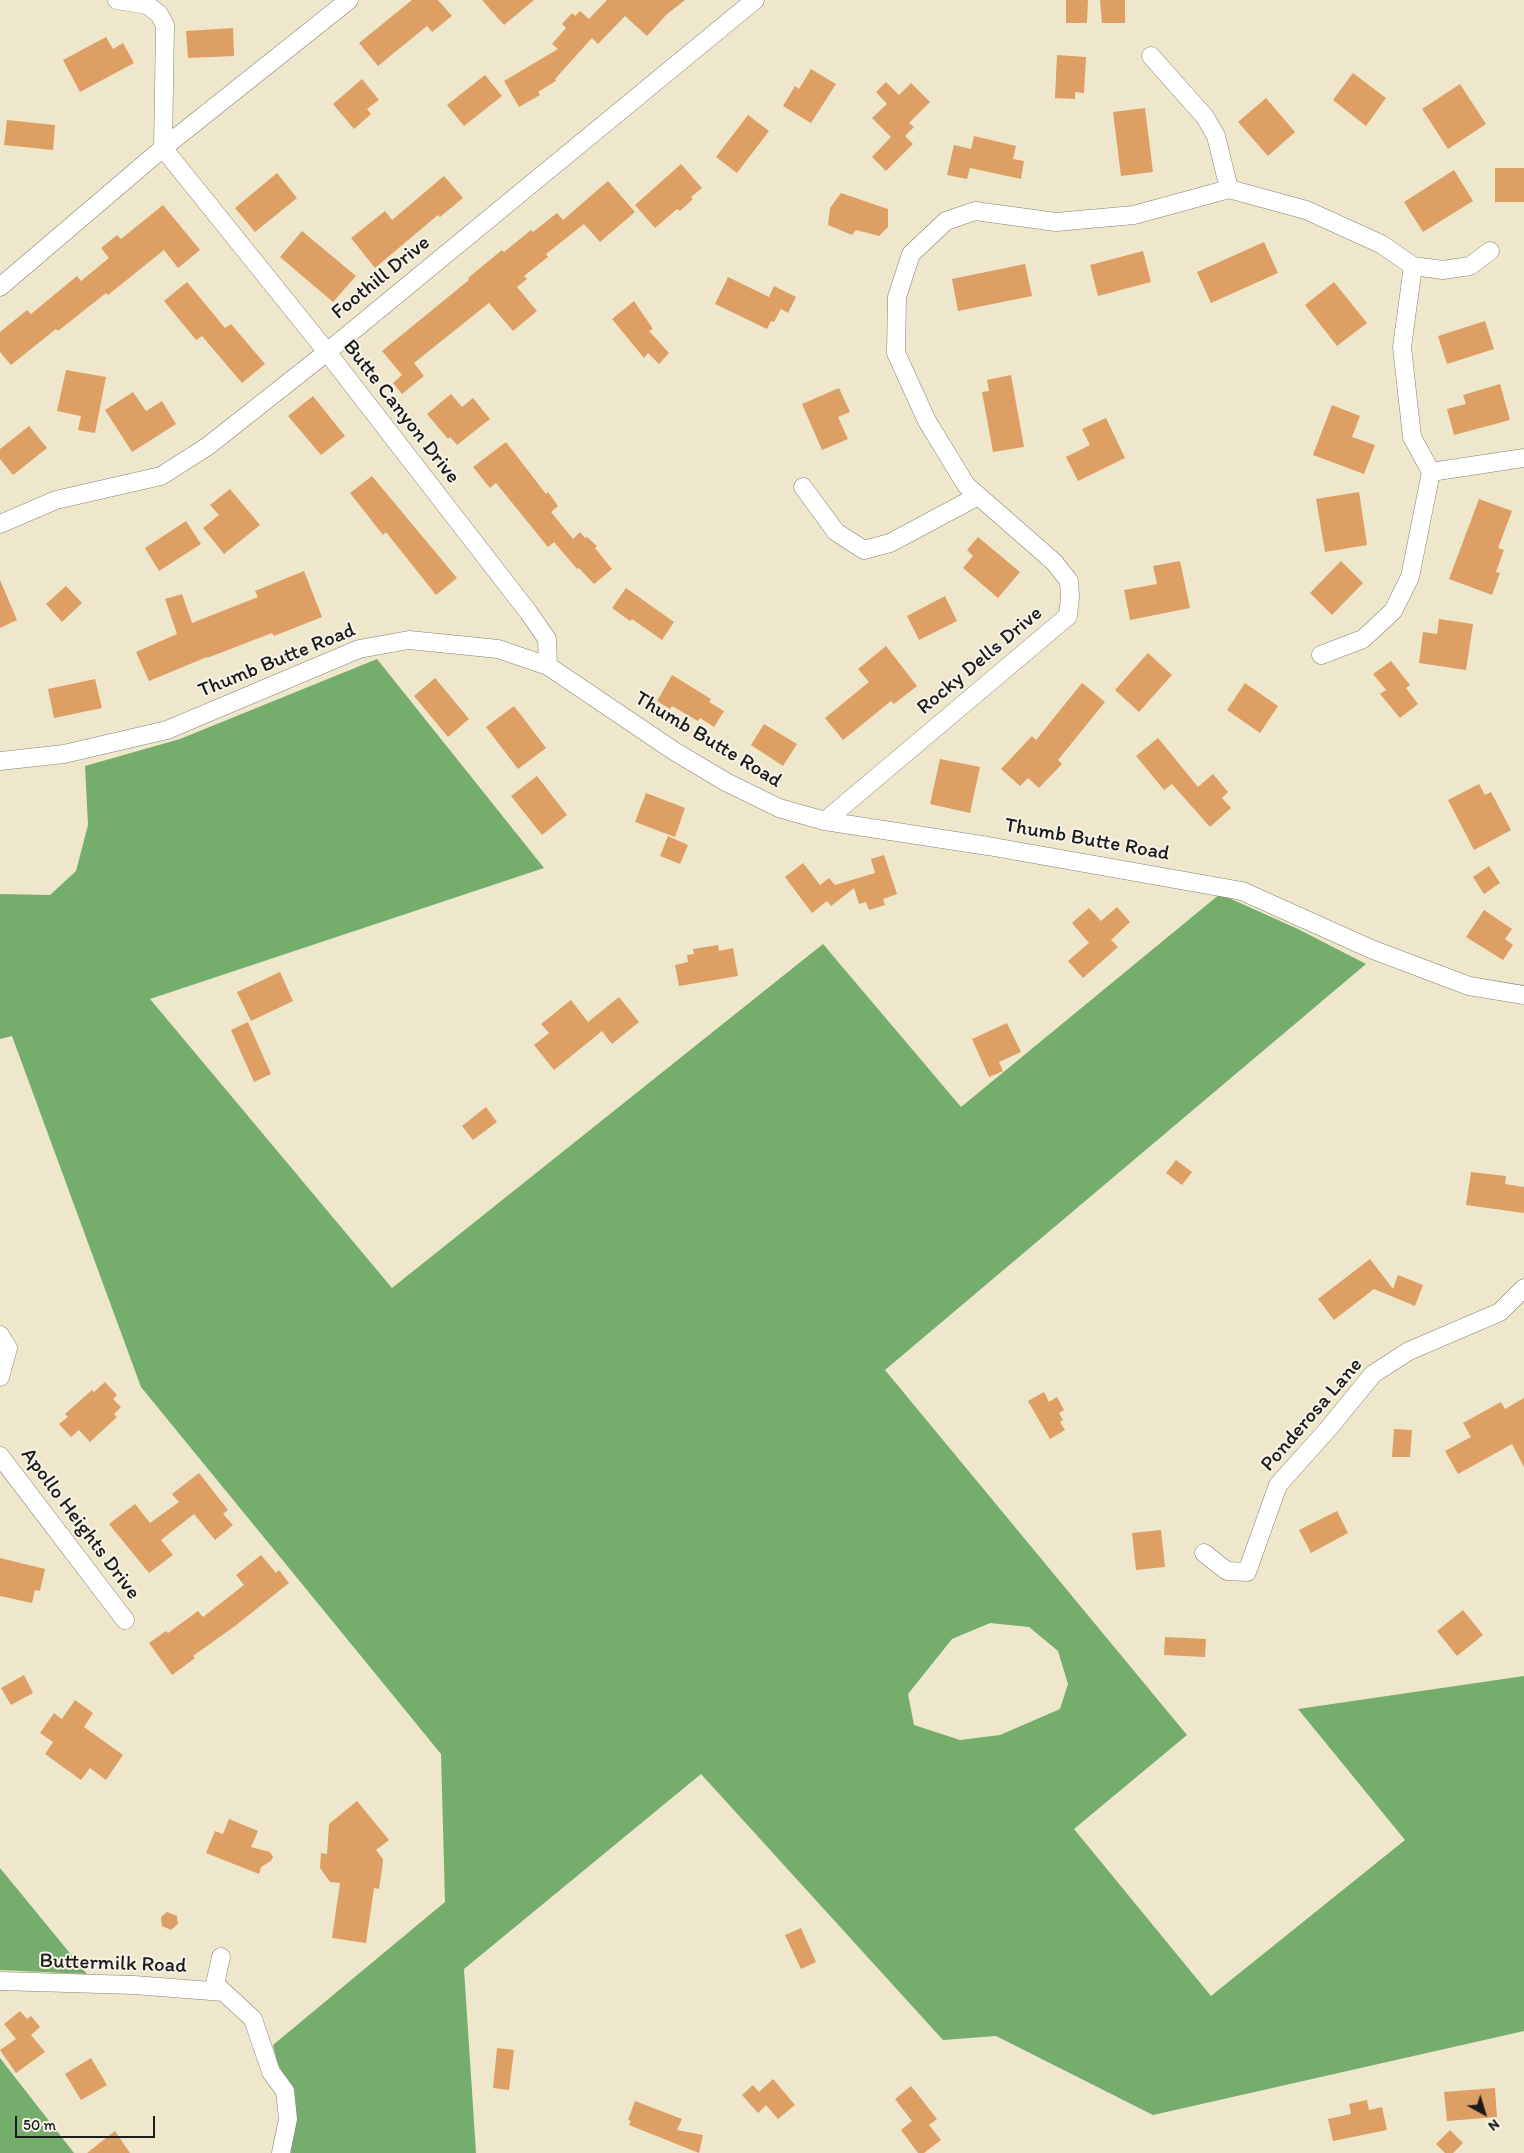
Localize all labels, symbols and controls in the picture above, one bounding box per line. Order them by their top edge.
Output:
street label: Foothill Drive [327,231,435,325]
street label: Butte Canyon Drive [337,335,465,489]
street label: Rocky Dells Drive [912,601,1048,721]
street label: Thumb Butte Road [195,618,359,704]
street label: Thumb Butte Road [630,686,786,794]
street label: Thumb Butte Road [1002,813,1172,867]
street label: Ponderosa Lane [1256,1353,1368,1477]
street label: Apollo Heights Drive [15,1443,145,1605]
street label: Buttermilk Road [39,1949,187,1979]
north arrow [1459,2088,1509,2138]
scale bar [18,2106,158,2138]
text: N [1485,2115,1503,2135]
text: 50 m [23,2116,56,2134]

